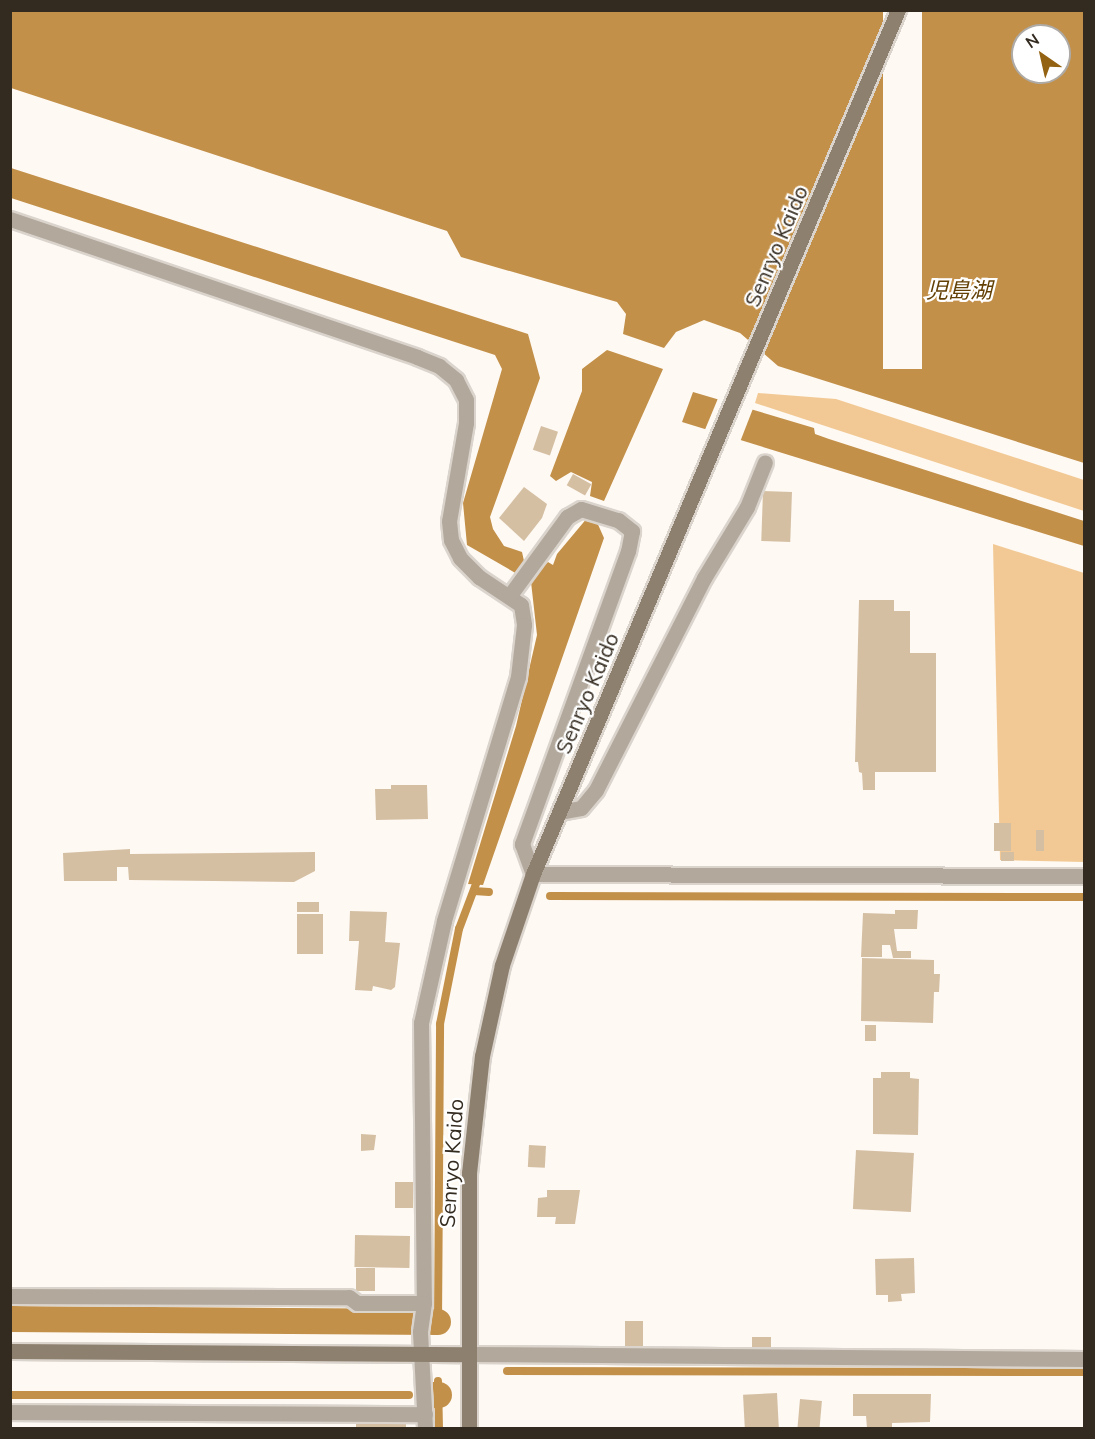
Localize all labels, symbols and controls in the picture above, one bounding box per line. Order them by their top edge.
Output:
north arrow [1011,24,1071,84]
text: N [1021,29,1043,52]
street label: Senryo Kaido [739,182,813,310]
water label: 児島湖 [926,278,992,304]
street label: Senryo Kaido [550,629,624,757]
street label: Senryo Kaido [434,1098,468,1228]

